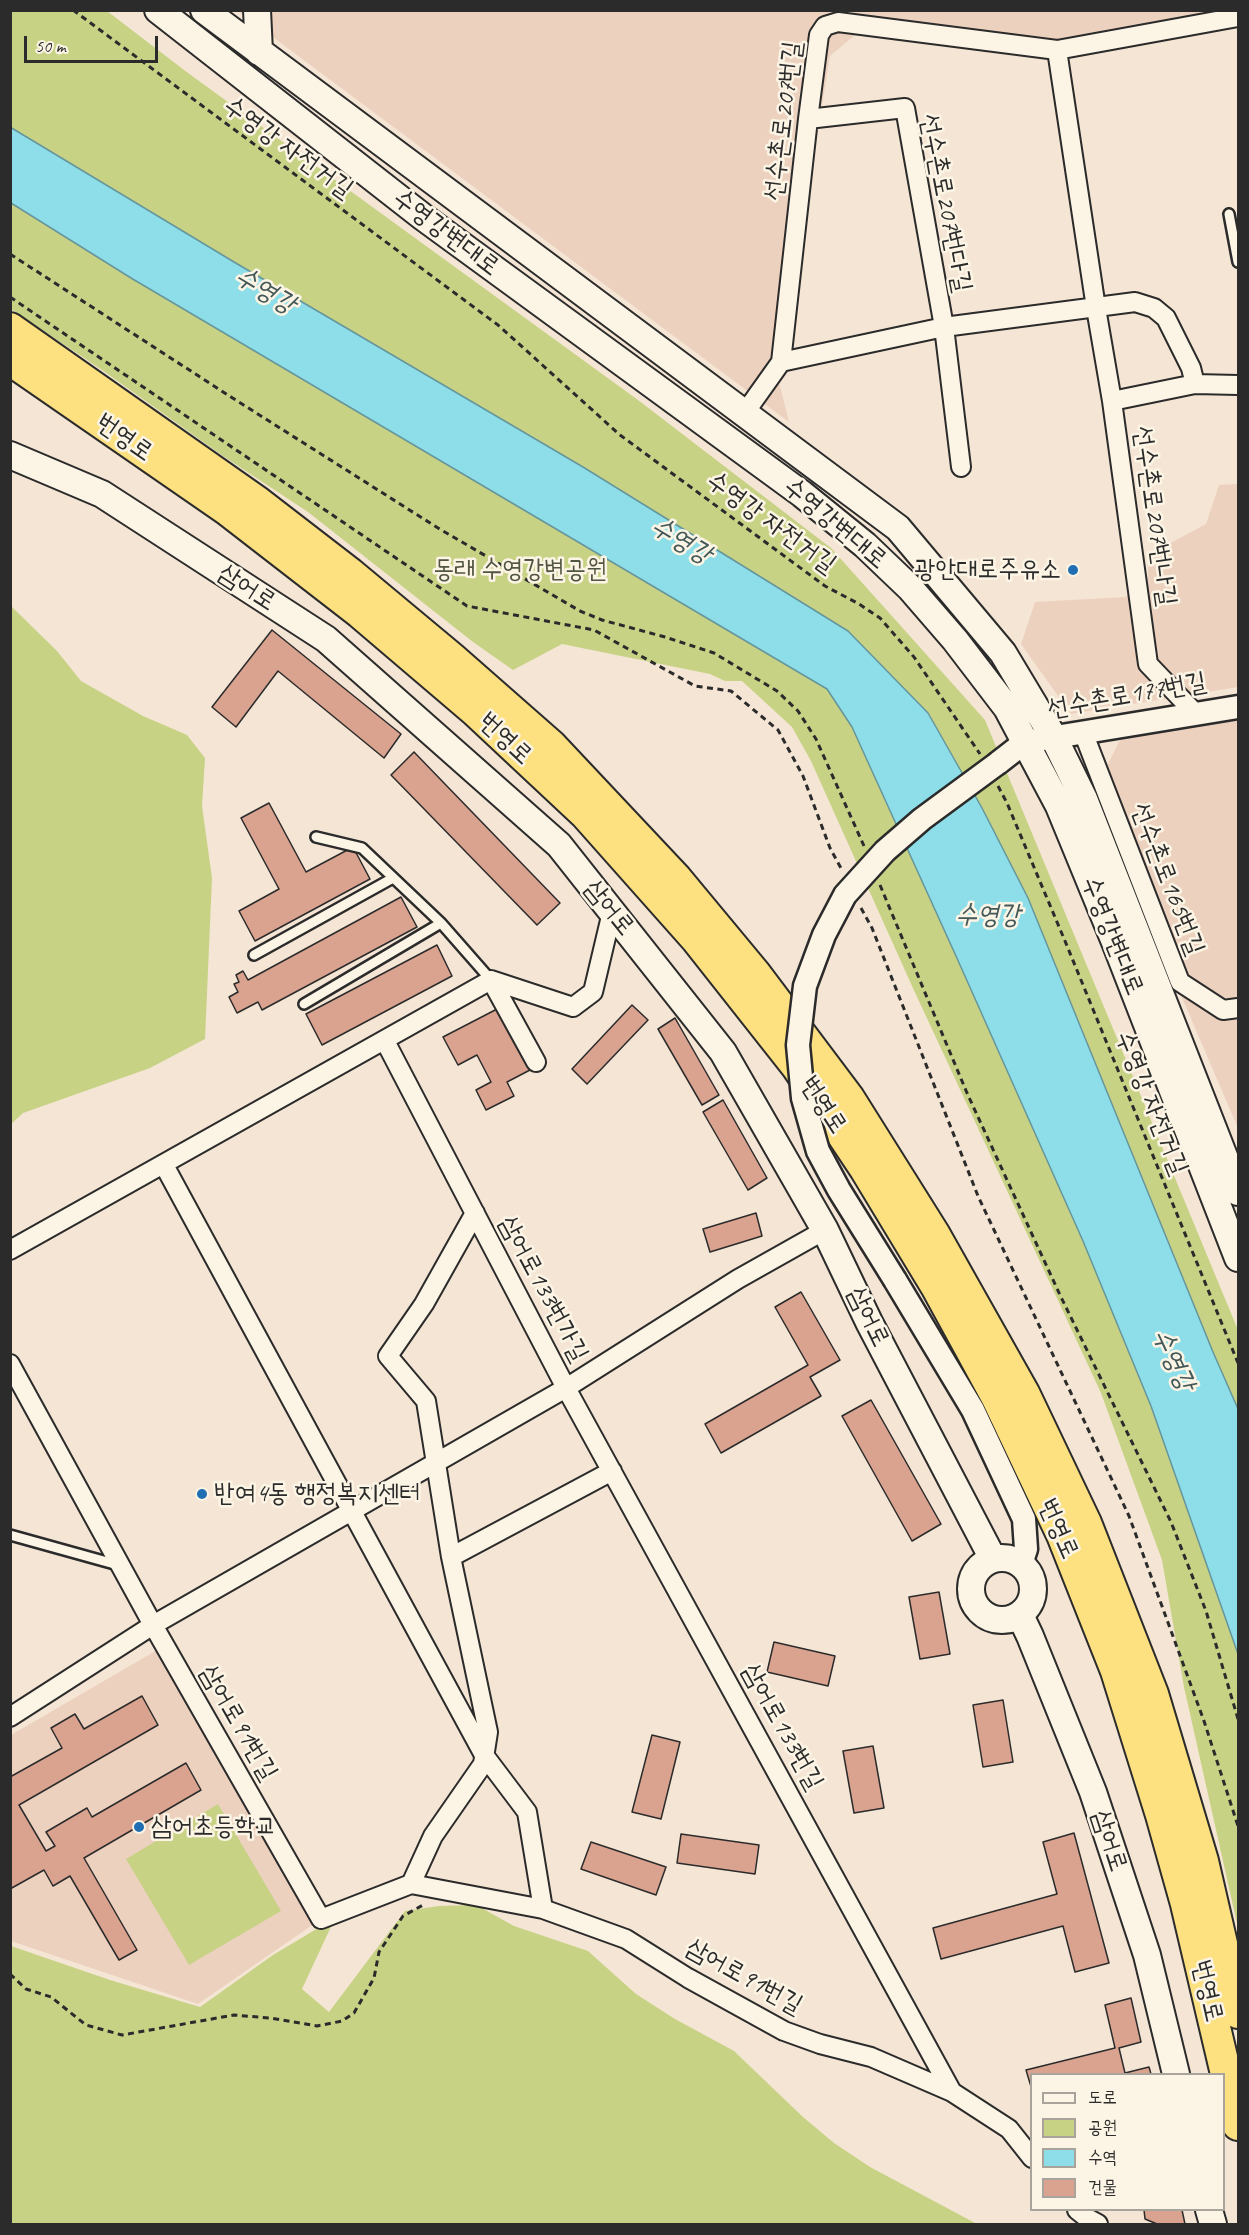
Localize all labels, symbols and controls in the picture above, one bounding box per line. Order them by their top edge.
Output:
scale bar [27,24,160,62]
text: 50 m [35,35,66,57]
street label: 선수촌로207번길 [759,39,809,203]
street label: 수영강 자전거길 [217,90,359,206]
street label: 선수촌로207번다길 [912,111,978,295]
street label: 수영강변대로 [386,183,506,283]
water label: 수영강 [229,260,301,322]
street label: 번영로 [89,407,159,469]
street label: 선수촌로207번나길 [1126,424,1182,608]
street label: 수영강 자전거길 [700,465,842,581]
street label: 수영강변대로 [777,472,893,576]
water label: 수영강 [645,510,717,572]
park label: 동래 수영강변공원 [433,554,607,586]
place label: 광안대로주유소 [915,554,1061,586]
street label: 삼어로 [212,558,282,618]
marker: 광안대로주유소 [1066,563,1080,577]
street label: 선수촌로177번길 [1045,667,1209,725]
street label: 번영로 [471,706,539,772]
street label: 선수촌로165번길 [1124,798,1210,960]
street label: 수영강변대로 [1074,872,1150,1000]
street label: 삼어로 [577,874,641,942]
water label: 수영강 [955,900,1021,932]
street label: 수영강 자전거길 [1108,1026,1194,1180]
street label: 번영로 [793,1070,853,1140]
street label: 삼어로133번가길 [492,1211,594,1367]
street label: 삼어로 [840,1282,896,1352]
water label: 수영강 [1145,1324,1201,1396]
place label: 반여4동 행정복지센터 [214,1478,420,1510]
marker: 반여4동 행정복지센터 [195,1487,209,1501]
street label: 번영로 [1031,1494,1085,1564]
street label: 삼어로133번길 [734,1658,830,1796]
street label: 삼어로91번길 [192,1660,284,1786]
street label: 삼어로 [1084,1806,1134,1876]
place label: 삼어초등학교 [151,1811,277,1843]
marker: 삼어초등학교 [132,1820,146,1834]
street label: 삼어로91번길 [680,1932,808,2022]
street label: 번영로 [1185,1957,1229,2025]
legend [1030,2073,1225,2211]
text: 도로 [1088,2086,1117,2108]
text: 공원 [1088,2116,1117,2138]
text: 수역 [1088,2146,1117,2168]
text: 건물 [1088,2176,1117,2198]

